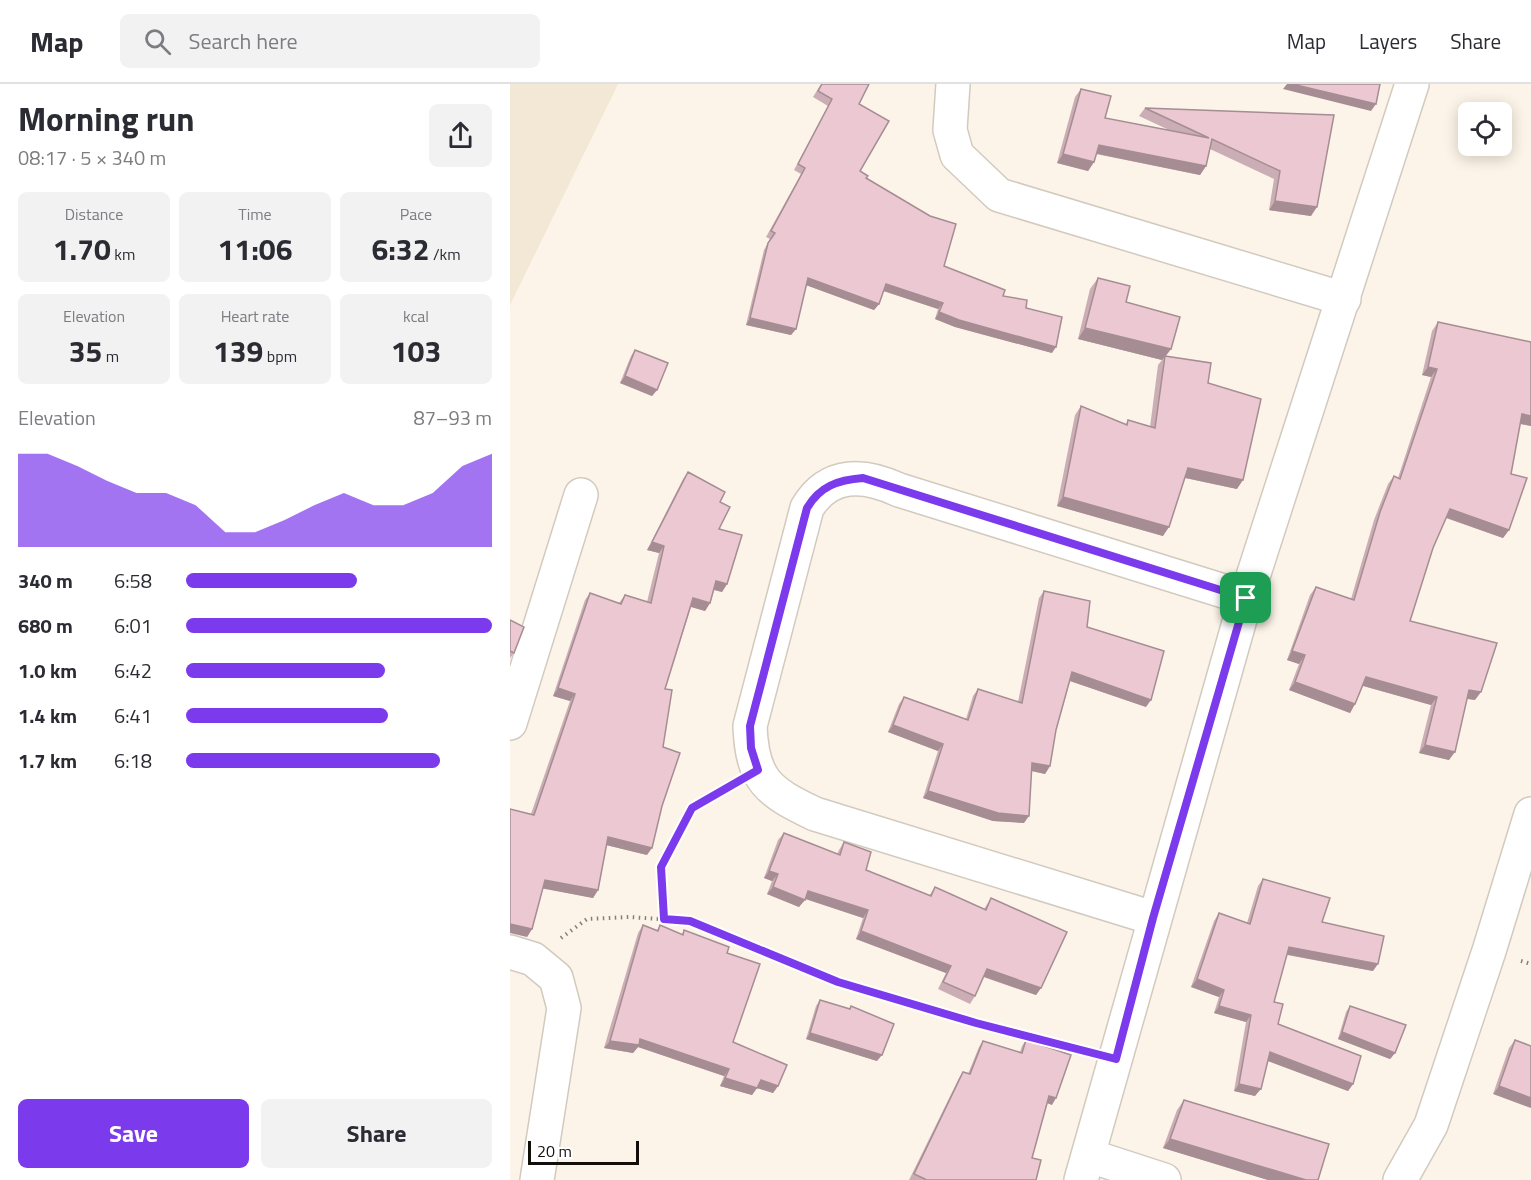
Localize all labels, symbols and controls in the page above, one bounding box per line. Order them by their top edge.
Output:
search box [120,14,540,68]
text: Map [30,20,84,63]
text: Search here [189,24,298,58]
icon: search [141,25,174,58]
text: Map [1287,25,1326,57]
text: Layers [1359,25,1417,57]
text: Share [1450,25,1501,57]
text: Morning run [18,94,195,144]
map controls [1458,102,1512,156]
button: locate [1458,102,1512,156]
button: share [429,104,492,167]
text: 08:17 · 5 × 340 m [18,142,166,173]
text: Distance [65,202,123,226]
text: Time [238,202,272,226]
text: Pace [400,202,432,226]
text: 1.70 [53,226,111,272]
text: 11:06 [218,226,292,272]
text: 6:32 [371,226,429,272]
text: km [111,242,135,266]
text: /km [429,242,461,266]
text: Elevation [63,304,125,328]
text: Heart rate [221,304,289,328]
text: kcal [403,304,429,328]
text: 35 [69,328,102,374]
text: 139 [213,328,263,374]
text: 103 [391,328,441,374]
text: m [102,344,119,368]
text: bpm [263,344,297,368]
text: Elevation [18,402,96,433]
text: 87–93 m [413,402,492,433]
text: 340 m [18,565,73,596]
text: 6:58 [114,565,152,596]
pin [1220,572,1271,623]
icon: arrive [1229,581,1262,614]
text: 680 m [18,610,73,641]
text: 6:01 [114,610,152,641]
text: 1.0 km [18,655,77,686]
text: 6:42 [114,655,152,686]
text: 1.4 km [18,700,77,731]
text: 6:41 [114,700,152,731]
text: 1.7 km [18,745,77,776]
text: 6:18 [114,745,152,776]
button: Save [18,1099,249,1168]
button: Share [261,1099,492,1168]
scale bar [528,1138,639,1166]
text: 20 m [537,1139,572,1163]

